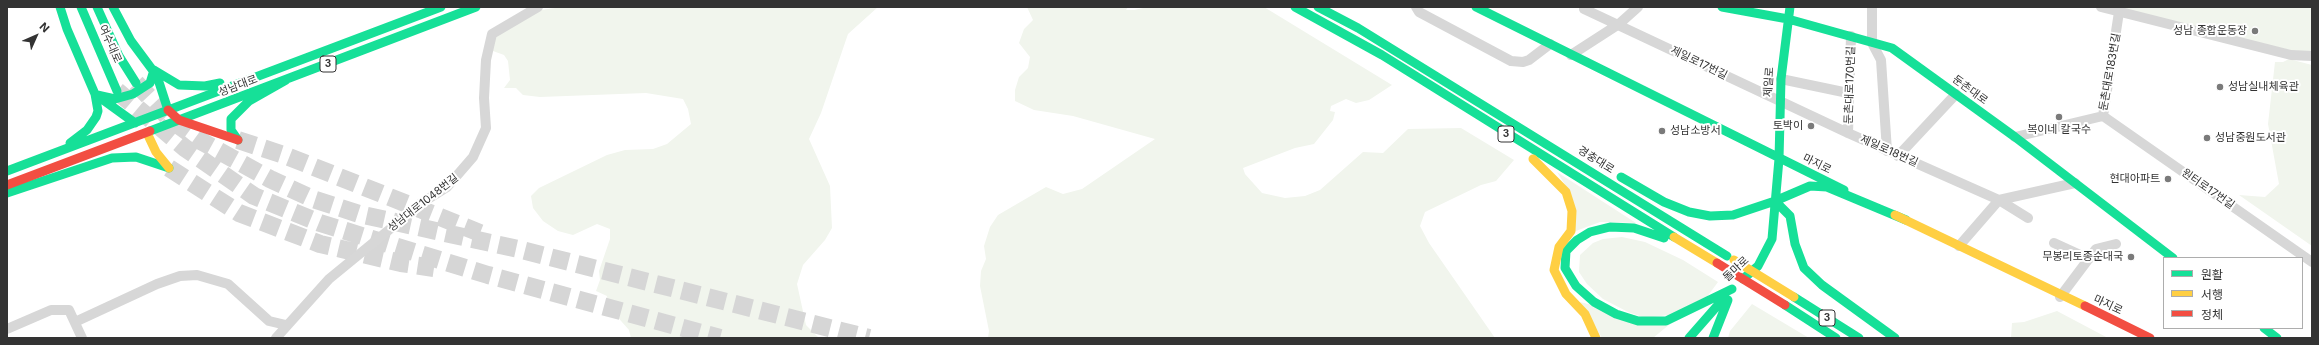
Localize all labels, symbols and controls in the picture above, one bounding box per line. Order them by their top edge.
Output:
north arrow [16,16,56,56]
text: N [37,20,52,35]
street label: 여수대로 [96,23,124,65]
place label: 성남 종합운동장 [2173,24,2247,38]
marker: 성남 종합운동장 [2250,26,2260,36]
street label: 둔촌대로183번길 [2097,32,2123,112]
street label: 제일로17번길 [1669,44,1729,82]
street label: 둔촌대로170번길 [1842,46,1858,124]
road number: 3 [320,56,336,72]
street label: 제일로 [1761,66,1777,98]
street label: 성남대로 [217,73,259,99]
street label: 둔촌대로 [1950,73,1990,107]
place label: 성남실내체육관 [2228,80,2299,94]
marker: 성남실내체육관 [2215,82,2225,92]
marker: 복이네 칼국수 [2054,112,2064,122]
place label: 토박이 [1773,119,1803,133]
marker: 토박이 [1806,121,1816,131]
place label: 복이네 칼국수 [2027,123,2091,137]
place label: 성남소방서 [1670,124,1721,138]
road number: 3 [1498,126,1514,142]
marker: 성남소방서 [1657,126,1667,136]
place label: 성남중원도서관 [2215,131,2286,145]
street label: 제일로18번길 [1858,132,1920,170]
marker: 성남중원도서관 [2202,133,2212,143]
street label: 경충대로 [1575,144,1617,176]
street label: 마지로 [1800,151,1834,177]
street label: 원터로17번길 [2179,166,2237,212]
street label: 성남대로1048번길 [385,171,461,235]
place label: 현대아파트 [2109,172,2160,186]
marker: 현대아파트 [2163,174,2173,184]
place label: 무봉리토종순대국 [2042,250,2123,264]
marker: 무봉리토종순대국 [2126,252,2136,262]
street label: 돌마로 [1720,254,1752,284]
legend [2163,257,2303,329]
text: 원활 [2201,267,2223,282]
text: 서행 [2201,287,2223,302]
street label: 마지로 [2091,293,2125,317]
text: 정체 [2201,307,2223,322]
road number: 3 [1819,310,1835,326]

